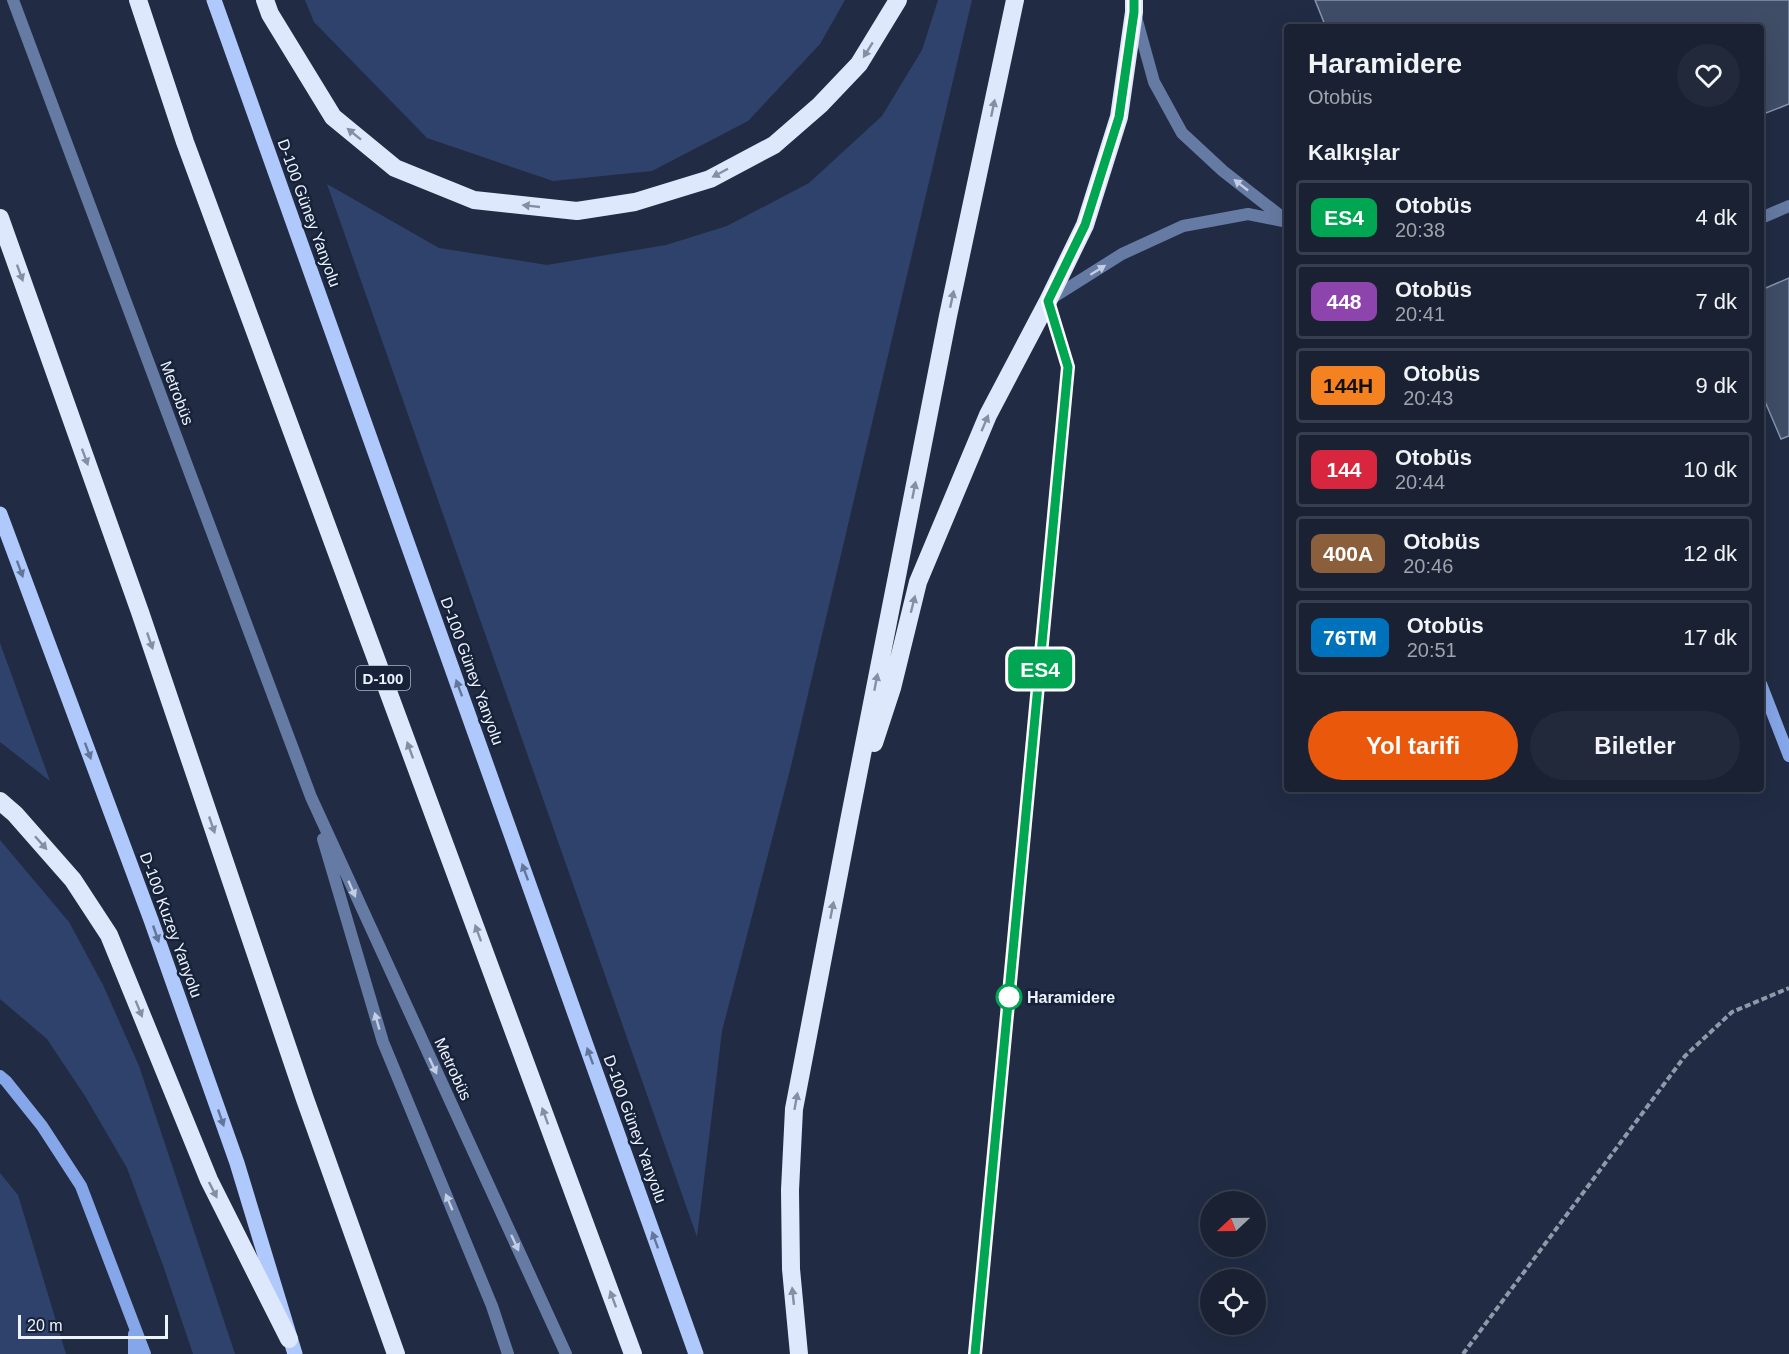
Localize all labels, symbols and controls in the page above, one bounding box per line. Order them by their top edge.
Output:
one-way arrow [862,42,873,58]
button: heart [1677,44,1740,107]
text: Haramidere [1308,48,1462,79]
text: Otobüs [1308,86,1372,108]
one-way arrow [988,99,998,117]
one-way arrow [347,128,362,141]
street label: D-100 Güney Yanyolu [274,137,344,289]
text: Kalkışlar [1308,140,1400,165]
one-way arrow [711,168,728,178]
one-way arrow [1233,179,1249,191]
text: Otobüs [1395,193,1472,218]
one-way arrow [521,201,540,211]
text: 4 dk [1695,205,1737,230]
text: ES4 [1324,206,1364,229]
text: 20:38 [1395,219,1445,241]
one-way arrow [15,264,25,282]
one-way arrow [1090,264,1106,275]
text: Otobüs [1395,277,1472,302]
one-way arrow [948,289,957,308]
text: 7 dk [1695,289,1737,314]
text: 448 [1326,290,1362,313]
text: 20:41 [1395,303,1445,325]
street label: Metrobüs [157,359,197,427]
text: Otobüs [1403,361,1480,386]
text: 9 dk [1695,373,1737,398]
text: 144H [1323,374,1373,397]
text: 20:43 [1403,387,1453,409]
one-way arrow [980,414,990,432]
text: Otobüs [1395,445,1472,470]
one-way arrow [80,448,90,466]
text: 10 dk [1683,457,1737,482]
text: 144 [1326,458,1362,481]
text: 20:44 [1395,471,1445,493]
one-way arrow [910,481,919,500]
text: Otobüs [1403,529,1480,554]
text: 12 dk [1683,541,1737,566]
text: 400A [1323,542,1373,565]
text: 20:46 [1403,555,1453,577]
one-way arrow [16,560,26,578]
street label: D-100 Güney Yanyolu [437,595,507,747]
one-way arrow [908,595,918,613]
text: Otobüs [1407,613,1484,638]
text: 17 dk [1683,625,1737,650]
text: 76TM [1323,626,1377,649]
one-way arrow [145,632,155,650]
text: 20:51 [1407,639,1457,661]
line badge: ES4 [1006,650,1074,688]
text: ES4 [1020,658,1060,681]
road number: D-100 [356,666,410,690]
one-way arrow [872,672,881,691]
one-way arrow [454,679,464,697]
button: Yol tarifi [1308,711,1518,780]
button: Biletler [1530,711,1740,780]
one-way arrow [405,741,415,759]
one-way arrow [84,743,94,761]
one-way arrow [208,816,217,834]
one-way arrow [34,835,47,850]
street label: D-100 Kuzey Yanyolu [137,850,205,1000]
one-way arrow [519,863,529,881]
one-way arrow [348,880,357,897]
one-way arrow [828,900,837,919]
one-way arrow [472,924,482,942]
one-way arrow [152,925,162,943]
marker: Haramidere [996,984,1022,1010]
place label: Haramidere [1027,989,1115,1006]
one-way arrow [134,1001,144,1019]
one-way arrow [372,1012,381,1030]
street label: Metrobüs [431,1035,475,1103]
one-way arrow [584,1047,594,1065]
street label: D-100 Güney Yanyolu [600,1053,670,1205]
one-way arrow [429,1057,439,1075]
one-way arrow [792,1092,801,1111]
one-way arrow [540,1107,550,1125]
one-way arrow [216,1109,226,1127]
one-way arrow [209,1181,218,1198]
north arrow [1200,1191,1266,1257]
map controls [1200,1191,1266,1335]
one-way arrow [444,1192,454,1210]
one-way arrow [650,1230,660,1248]
one-way arrow [510,1235,520,1253]
button: locate [1200,1269,1266,1335]
one-way arrow [788,1286,798,1305]
one-way arrow [607,1290,617,1308]
scale bar [18,1312,168,1340]
text: 20 m [27,1317,63,1334]

